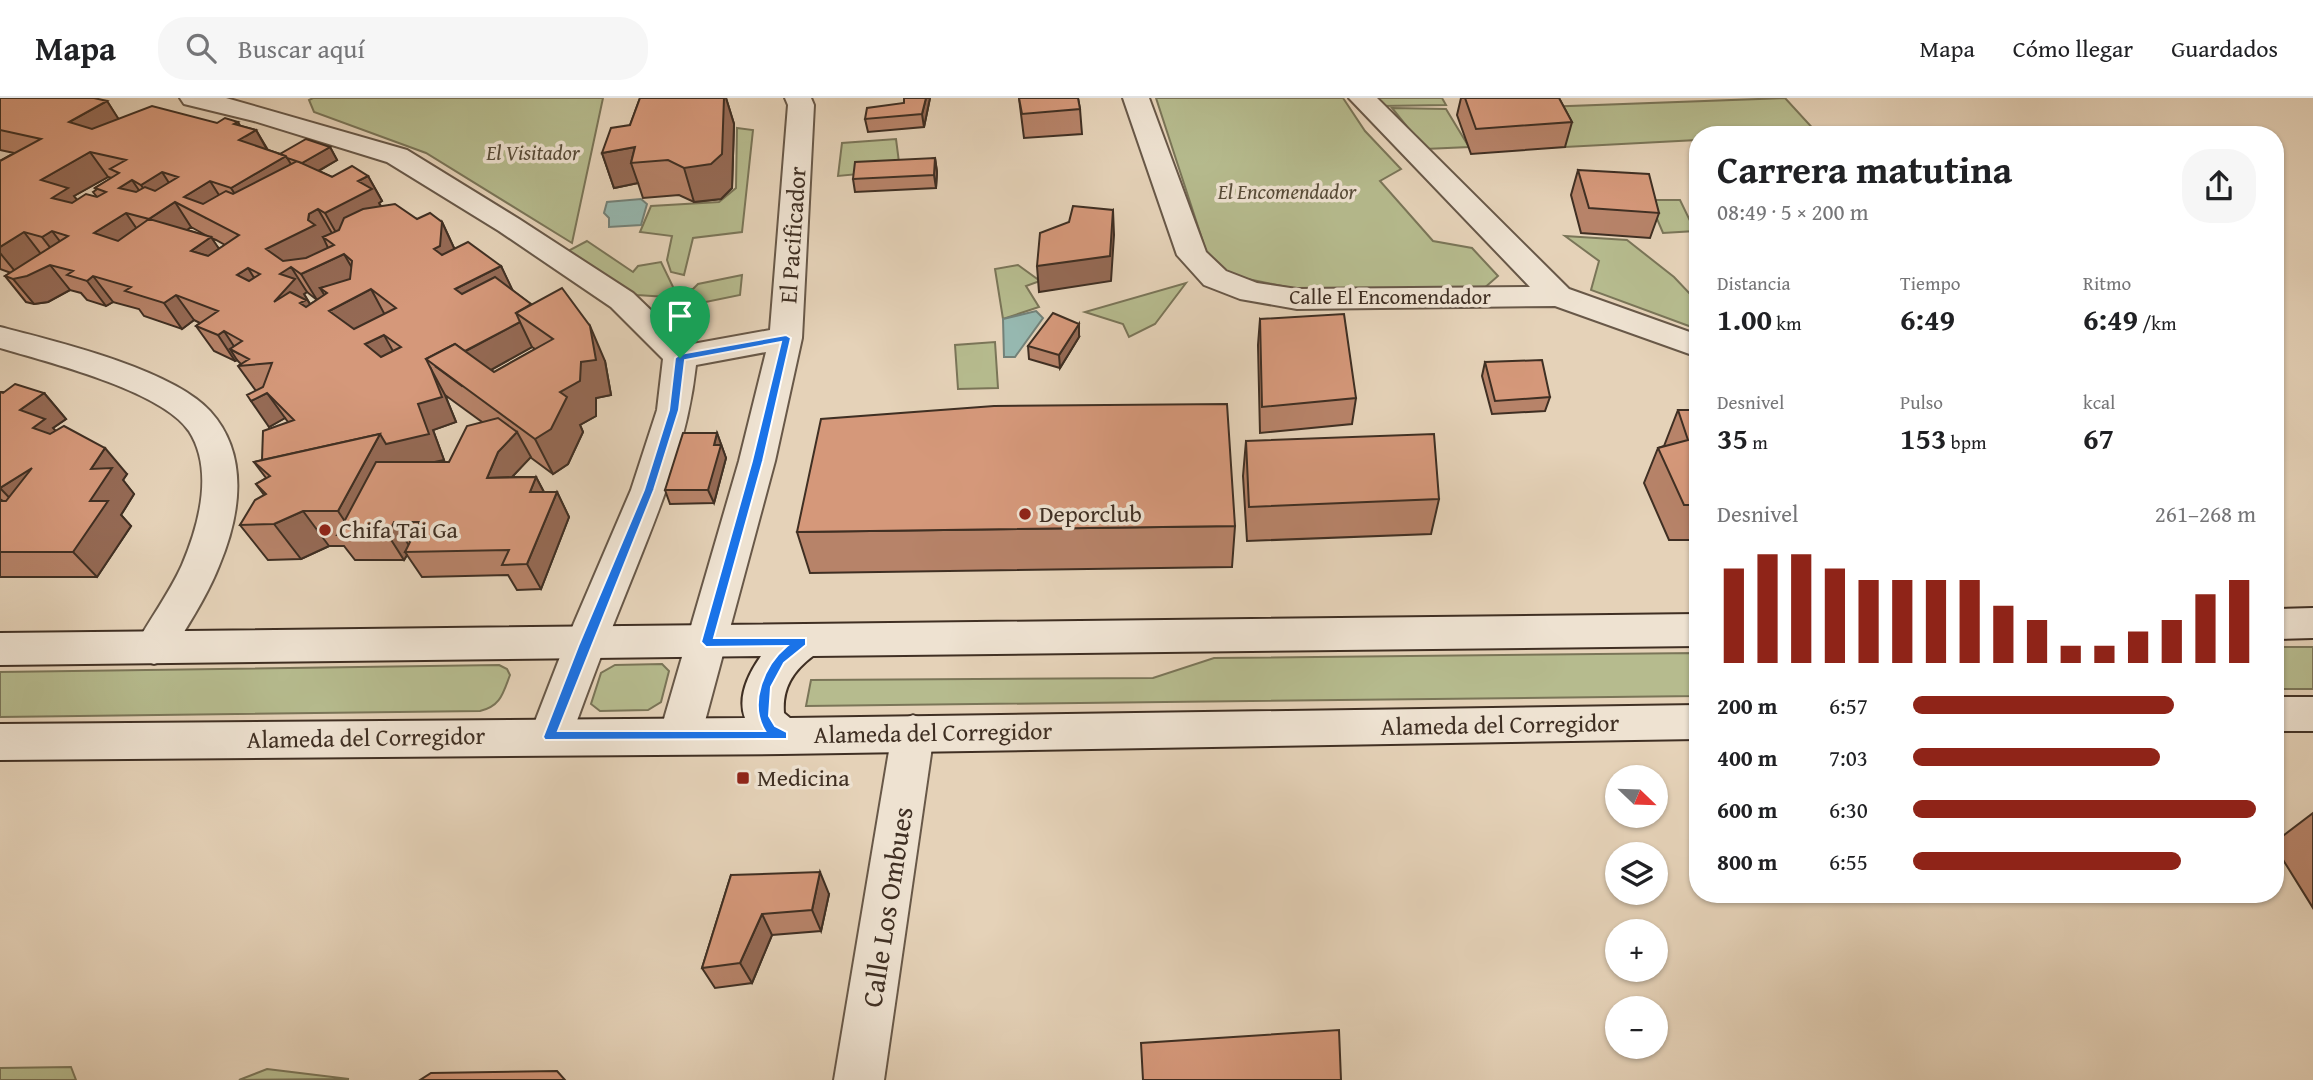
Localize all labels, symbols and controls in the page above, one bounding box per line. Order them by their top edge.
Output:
search box [158,17,648,80]
text: Mapa [35,24,116,72]
icon: search [182,29,220,67]
text: Buscar aquí [238,29,365,68]
text: Mapa [1919,31,1975,66]
text: Cómo llegar [2013,31,2133,66]
text: Guardados [2171,31,2278,66]
park label: El Visitador [485,137,581,168]
text: Carrera matutina [1717,141,2012,197]
button: share [2182,149,2256,223]
street label: El Pacificador [770,165,815,305]
park label: El Encomendador [1217,176,1357,207]
text: 08:49 · 5 × 200 m [1717,195,1869,228]
text: Distancia [1717,269,1791,297]
text: Tiempo [1900,269,1960,297]
text: Ritmo [2083,269,2131,297]
street label: Calle El Encomendador [1289,281,1491,312]
pin [650,286,710,358]
icon: arrive [661,297,699,335]
text: 1.00 [1717,297,1772,341]
text: 6:49 [1900,297,1955,341]
text: 6:49 [2083,297,2138,341]
text: km [1772,309,1801,337]
text: /km [2138,309,2176,337]
text: Desnivel [1717,388,1784,416]
text: Pulso [1900,388,1943,416]
text: kcal [2083,388,2115,416]
text: 35 [1717,416,1748,460]
text: 153 [1900,416,1947,460]
text: 67 [2083,416,2114,460]
text: m [1748,428,1768,456]
text: bpm [1947,428,1986,456]
place label: Deporclub [1039,496,1142,531]
text: Desnivel [1717,497,1798,530]
text: 261–268 m [2155,497,2256,530]
marker: Deporclub [1017,506,1033,522]
place label: Chifa Tai Ga [339,512,459,547]
marker: Chifa Tai Ga [317,522,333,538]
text: 200 m [1717,689,1778,722]
text: 6:57 [1829,689,1868,722]
street label: Alameda del Corregidor [1380,705,1620,744]
street label: Alameda del Corregidor [813,713,1053,752]
street label: Alameda del Corregidor [246,718,486,757]
text: 400 m [1717,741,1778,774]
text: 7:03 [1829,741,1868,774]
place label: Medicina [757,760,850,795]
north arrow [1605,765,1668,828]
map controls [1605,765,1668,1059]
marker: Medicina [735,770,751,786]
text: 600 m [1717,793,1778,826]
text: 6:30 [1829,793,1868,826]
street label: Calle Los Ombues [850,804,923,1010]
button: layers [1605,842,1668,905]
text: 800 m [1717,845,1778,878]
text: 6:55 [1829,845,1868,878]
button: + [1605,919,1668,982]
button: − [1605,996,1668,1059]

